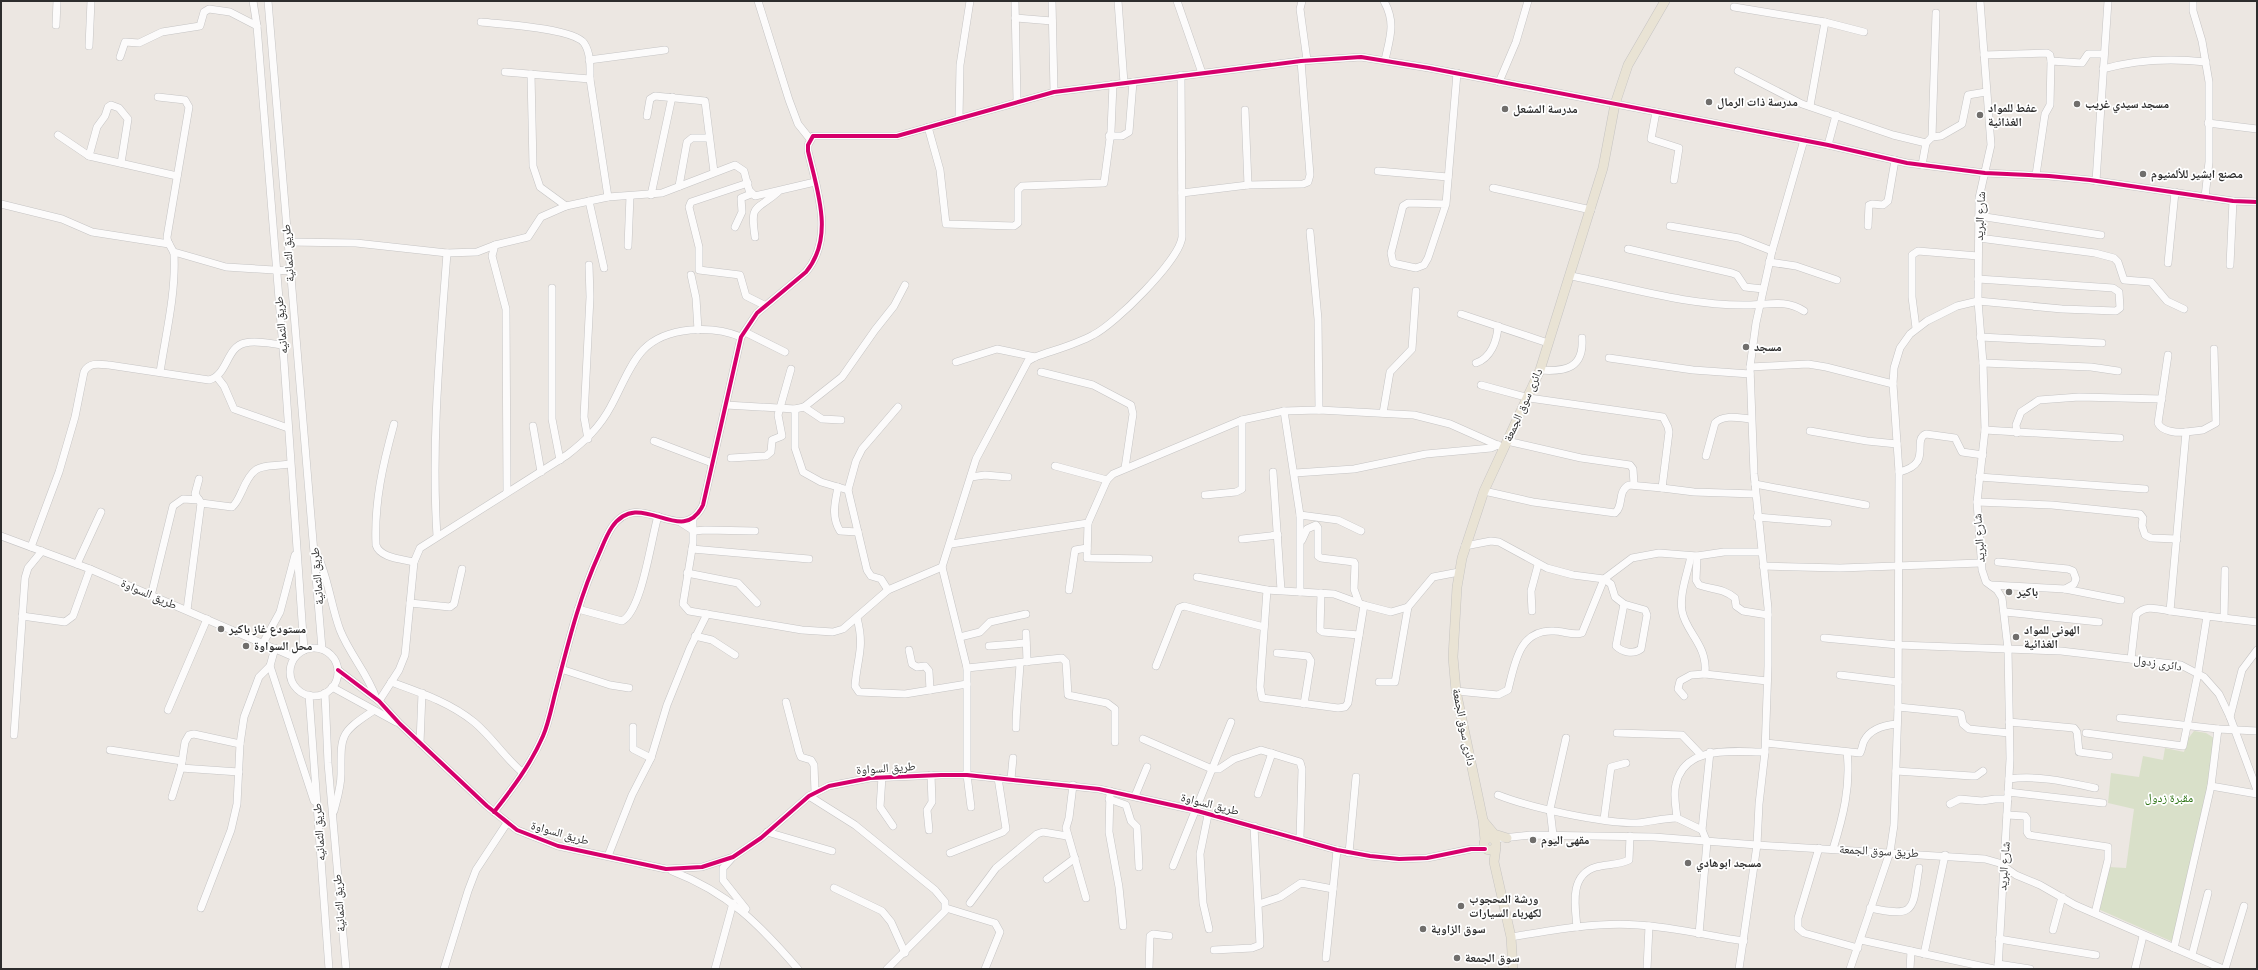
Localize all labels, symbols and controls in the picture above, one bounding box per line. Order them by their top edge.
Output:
place label: مدرسة ذات الرمال [1717,92,1798,111]
place label: مسجد سيدي غريب [2085,94,2169,114]
marker: مدرسة ذات الرمال [1704,97,1714,107]
place label: عفط للمواد الغذائية [1988,98,2037,131]
place label: مدرسة المشعل [1513,99,1578,118]
marker: مسجد سيدي غريب [2072,99,2082,109]
marker: مدرسة المشعل [1500,104,1510,114]
marker: عفط للمواد الغذائية [1975,110,1985,120]
place label: مصنع ابشير للألمنيوم [2151,164,2243,183]
marker: مصنع ابشير للألمنيوم [2138,169,2148,179]
street label: شارع البريد [1969,191,1990,241]
street label: طريق الثمانية [276,223,299,283]
street label: طريق الثمانيه [269,295,292,355]
place label: مسجد [1754,337,1782,356]
marker: مسجد [1741,342,1751,352]
street label: دائرى سوق الجمعة [1498,365,1547,445]
street label: شارع البريد [1967,513,1990,563]
street label: طريق الثمانية [305,546,328,606]
street label: طريق السواوة [118,573,180,614]
place label: باكير [2016,582,2038,601]
marker: باكير [2004,587,2014,597]
place label: مستودع غاز باكير [228,619,307,638]
place label: الهونى للمواد الغذائية [2024,620,2080,653]
marker: مستودع غاز باكير [216,624,226,634]
marker: الهونى للمواد الغذائية [2011,632,2021,642]
place label: محل السواوة [254,636,313,655]
marker: محل السواوة [241,641,251,651]
street label: دائرى زدول [2133,649,2183,676]
street label: دائرى سوق الجمعة [1448,686,1481,767]
street label: طريق السواوة [856,756,916,779]
street label: طريق السواوة [1179,787,1241,820]
park label: مقبرة زدول [2145,788,2193,807]
street label: طريق الثمانيه [307,802,330,862]
street label: طريق السواوة [529,815,591,850]
place label: مقهى اليوم [1541,830,1590,849]
marker: مقهى اليوم [1528,835,1538,845]
street label: طريق سوق الجمعة [1839,839,1919,862]
street label: شارع البريد [1992,841,2015,891]
place label: مسجد ابوهادي [1696,853,1762,873]
marker: مسجد ابوهادي [1683,858,1693,868]
street label: طريق الثمانية [327,873,350,933]
place label: ورشة المحجوب لكهرباء السيارات [1469,889,1541,922]
marker: ورشة المحجوب لكهرباء السيارات [1456,901,1466,911]
place label: سوق الزاوية [1431,919,1486,938]
marker: سوق الزاوية [1418,924,1428,934]
place label: سوق الجمعة [1465,948,1520,967]
marker: سوق الجمعة [1452,953,1462,963]

